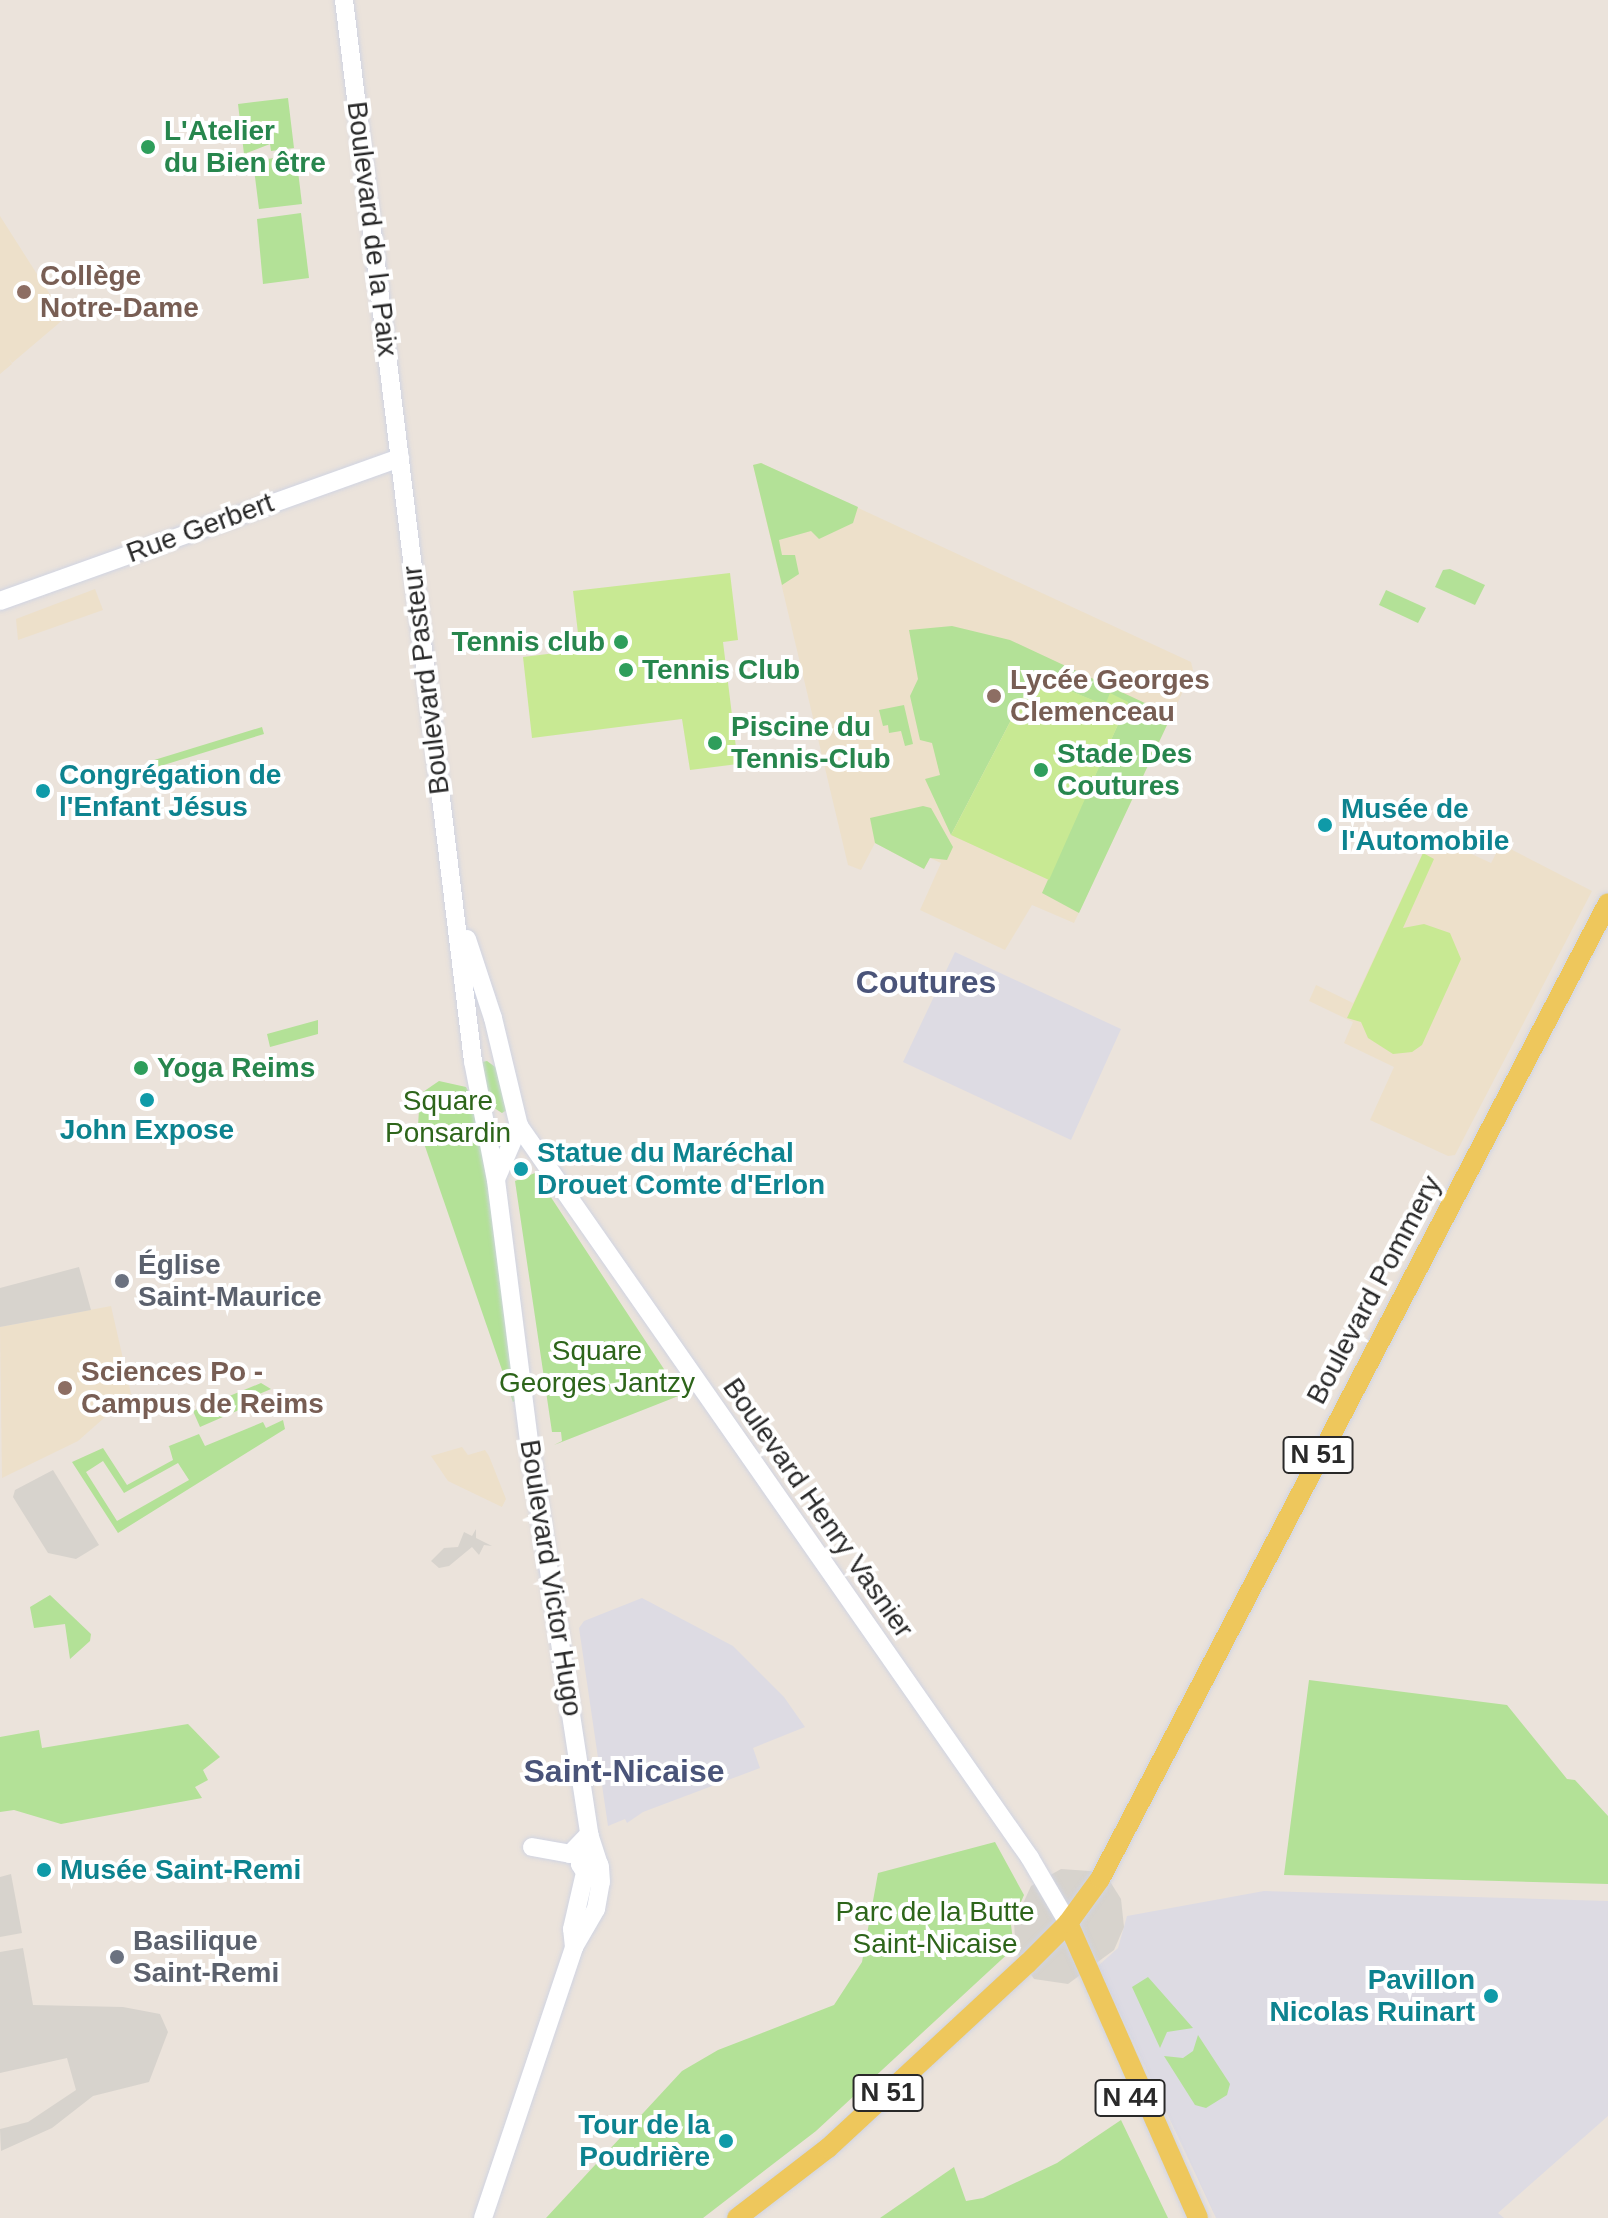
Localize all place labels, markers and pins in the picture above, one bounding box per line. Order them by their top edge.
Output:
place label: L'Atelier du Bien être [164,114,326,180]
marker: L'Atelier du Bien être [139,138,157,156]
place label: Collège Notre-Dame [40,259,199,325]
marker: Collège Notre-Dame [15,283,33,301]
place label: Tennis club [452,625,605,659]
marker: Tennis club [612,633,630,651]
place label: Tennis Club [642,653,800,687]
marker: Tennis Club [617,661,635,679]
place label: Lycée Georges Clemenceau [1010,663,1210,729]
marker: Lycée Georges Clemenceau [985,687,1003,705]
place label: Piscine du Tennis-Club [731,710,891,776]
marker: Piscine du Tennis-Club [706,734,724,752]
place label: Stade Des Coutures [1057,737,1192,803]
place label: Congrégation de l'Enfant Jésus [59,758,281,824]
marker: Stade Des Coutures [1032,761,1050,779]
marker: Congrégation de l'Enfant Jésus [34,782,52,800]
place label: Musée de l'Automobile [1341,792,1509,858]
marker: Musée de l'Automobile [1316,816,1334,834]
place label: Yoga Reims [157,1051,315,1085]
marker: Yoga Reims [132,1059,150,1077]
marker: John Expose [138,1091,156,1109]
place label: John Expose [60,1113,234,1147]
place label: Statue du Maréchal Drouet Comte d'Erlon [537,1136,825,1202]
marker: Statue du Maréchal Drouet Comte d'Erlon [512,1160,530,1178]
place label: Église Saint-Maurice [138,1248,322,1314]
marker: Église Saint-Maurice [113,1272,131,1290]
place label: Sciences Po - Campus de Reims [81,1355,324,1421]
marker: Sciences Po - Campus de Reims [56,1379,74,1397]
place label: Musée Saint-Remi [60,1853,301,1887]
marker: Musée Saint-Remi [35,1861,53,1879]
place label: Basilique Saint-Remi [133,1924,279,1990]
marker: Basilique Saint-Remi [108,1948,126,1966]
place label: Pavillon Nicolas Ruinart [1270,1963,1475,2029]
marker: Pavillon Nicolas Ruinart [1482,1987,1500,2005]
place label: Tour de la Poudrière [578,2108,710,2174]
marker: Tour de la Poudrière [717,2132,735,2150]

